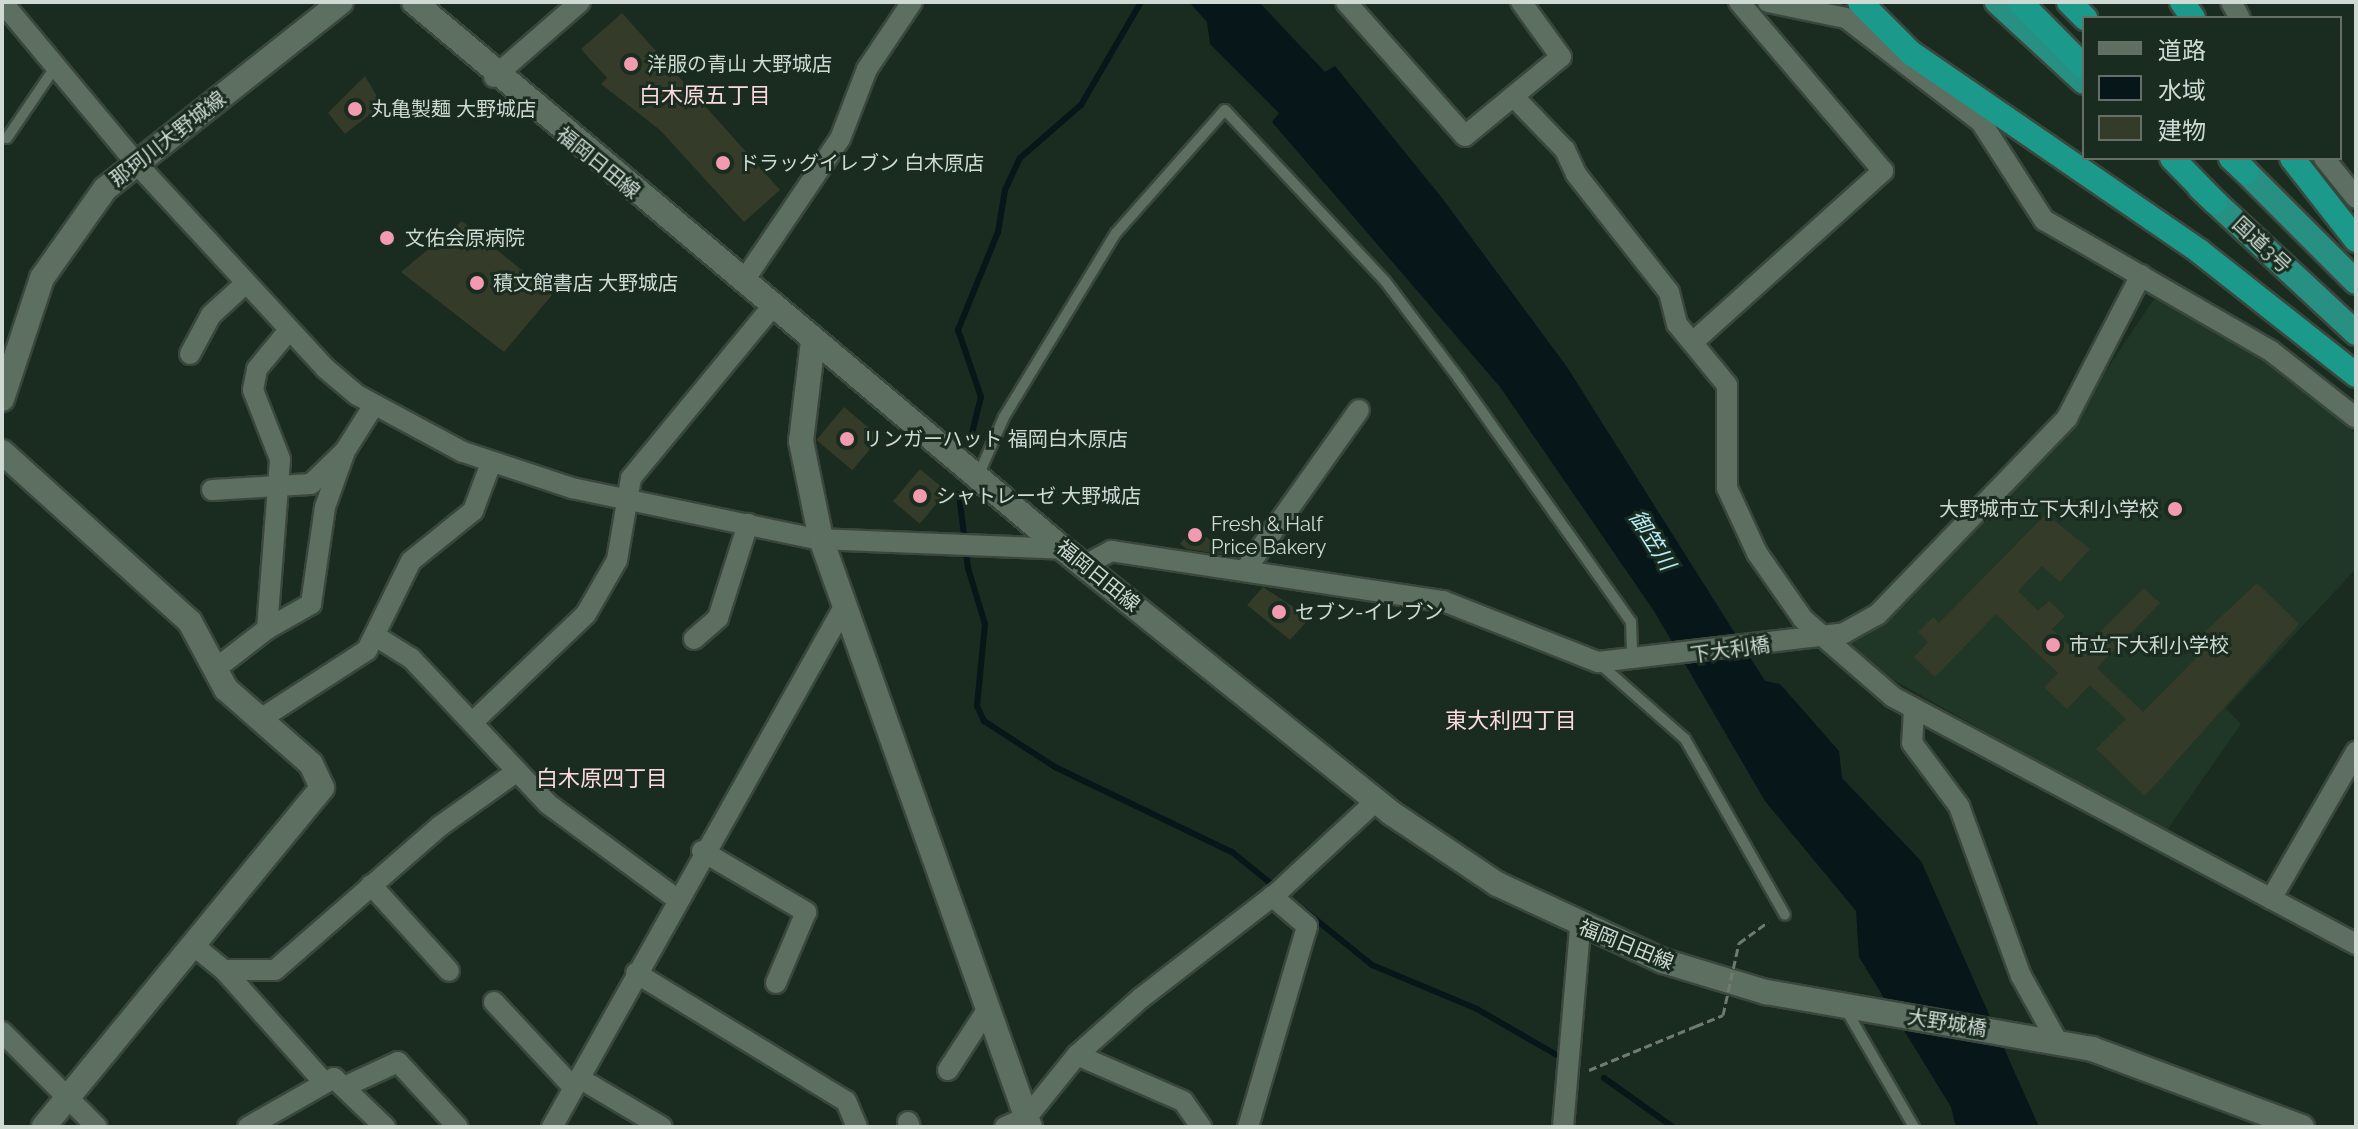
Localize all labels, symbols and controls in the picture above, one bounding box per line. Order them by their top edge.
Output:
legend [2082,16,2342,160]
text: 道路 [2158,36,2206,65]
place label: 洋服の青山 大野城店 [647,52,832,76]
marker: 洋服の青山 大野城店 [622,55,640,73]
text: 水域 [2158,76,2206,105]
district label: 白木原五丁目 [639,83,771,109]
street label: 那珂川大野城線 [105,86,231,192]
place label: 丸亀製麺 大野城店 [371,97,536,121]
marker: 丸亀製麺 大野城店 [346,100,364,118]
text: 建物 [2158,116,2206,145]
street label: 福岡日田線 [552,122,644,204]
place label: ドラッグイレブン 白木原店 [739,151,984,175]
marker: ドラッグイレブン 白木原店 [714,154,732,172]
street label: 国道3号 [2228,212,2296,278]
place label: 文佑会原病院 [405,226,525,250]
marker: 文佑会原病院 [376,227,398,249]
place label: 積文館書店 大野城店 [493,271,678,295]
marker: 積文館書店 大野城店 [468,274,486,292]
place label: リンガーハット 福岡白木原店 [863,427,1128,451]
marker: リンガーハット 福岡白木原店 [838,430,856,448]
place label: シャトレーゼ 大野城店 [936,484,1141,508]
marker: シャトレーゼ 大野城店 [911,487,929,505]
place label: 大野城市立下大利小学校 [1939,497,2159,521]
marker: 大野城市立下大利小学校 [2166,500,2184,518]
water label: 御笠川 [1623,505,1681,575]
place label: Fresh & Half Price Bakery [1211,512,1326,559]
marker: Fresh & Half Price Bakery [1186,526,1204,544]
street label: 福岡日田線 [1052,535,1144,617]
place label: セブン-イレブン [1295,600,1443,624]
marker: セブン-イレブン [1270,603,1288,621]
street label: 下大利橋 [1689,633,1771,667]
place label: 市立下大利小学校 [2069,633,2229,657]
marker: 市立下大利小学校 [2044,636,2062,654]
district label: 東大利四丁目 [1445,708,1577,734]
district label: 白木原四丁目 [536,766,668,792]
street label: 福岡日田線 [1575,915,1677,975]
street label: 大野城橋 [1906,1005,1988,1041]

